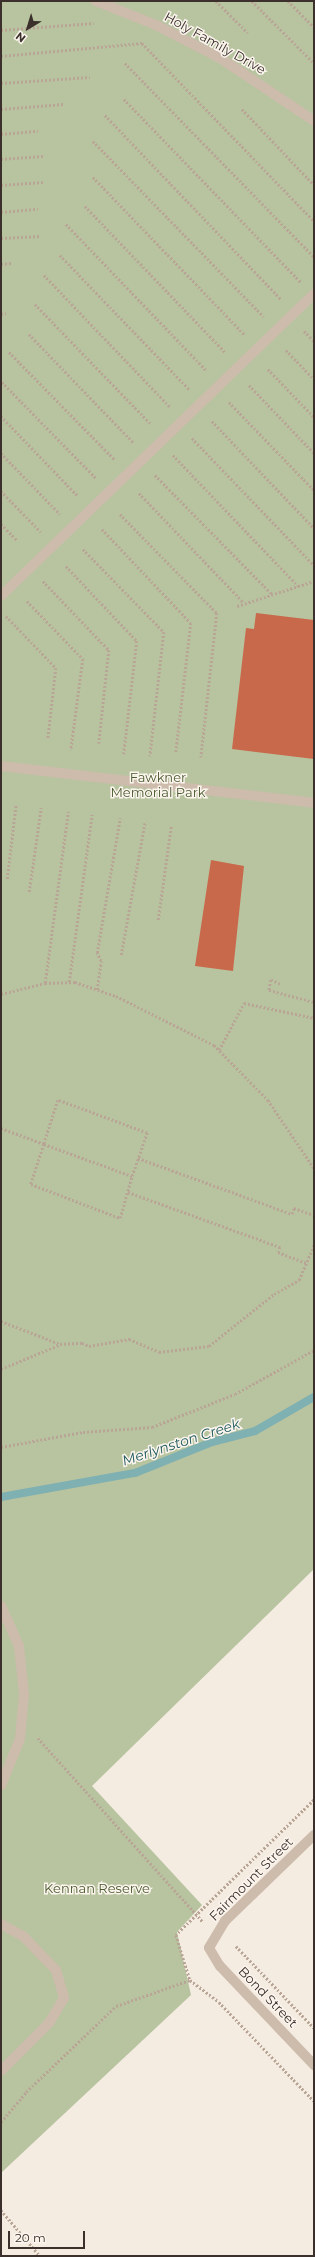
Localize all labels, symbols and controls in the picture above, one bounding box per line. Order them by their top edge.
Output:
north arrow [8,8,48,48]
street label: Holy Family Drive [162,9,268,77]
text: N [13,29,28,46]
park label: Fawkner Memorial Park [110,770,206,801]
water label: Merlynston Creek [120,1415,242,1469]
street label: Fairmount Street [206,1834,296,1924]
park label: Kennan Reserve [44,1880,150,1896]
street label: Bond Street [235,1963,301,2031]
scale bar [10,2223,87,2249]
text: 20 m [15,2230,46,2245]

